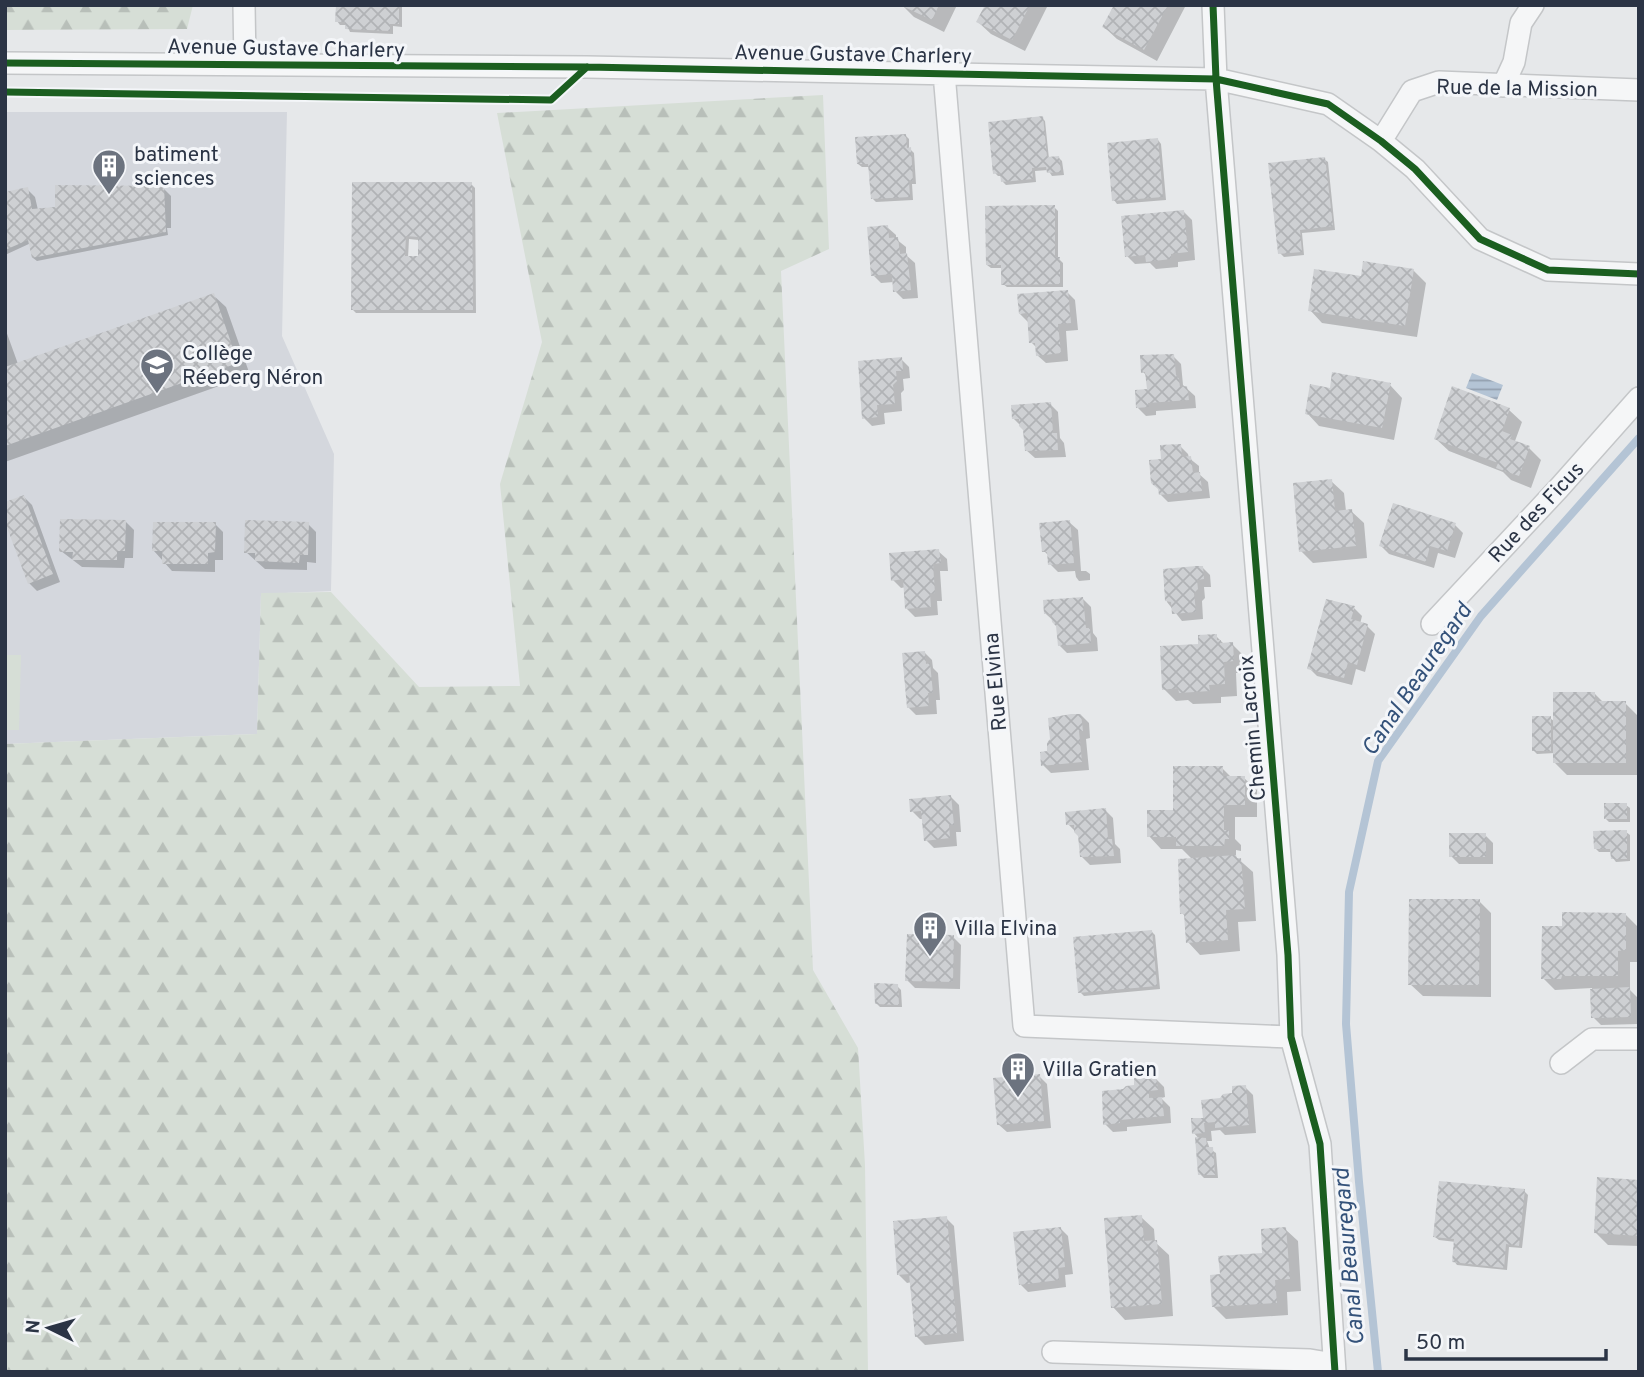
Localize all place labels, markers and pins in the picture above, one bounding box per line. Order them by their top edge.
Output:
place label: batiment sciences [134,142,219,193]
building icon: batiment sciences [90,147,128,196]
place label: Collège Réeberg Néron [182,341,323,392]
school or university icon: Collège Réeberg Néron [138,346,176,395]
building icon: Villa Elvina [911,909,949,958]
place label: Villa Elvina [954,916,1057,943]
building icon: Villa Gratien [999,1050,1037,1099]
place label: Villa Gratien [1042,1057,1157,1084]

